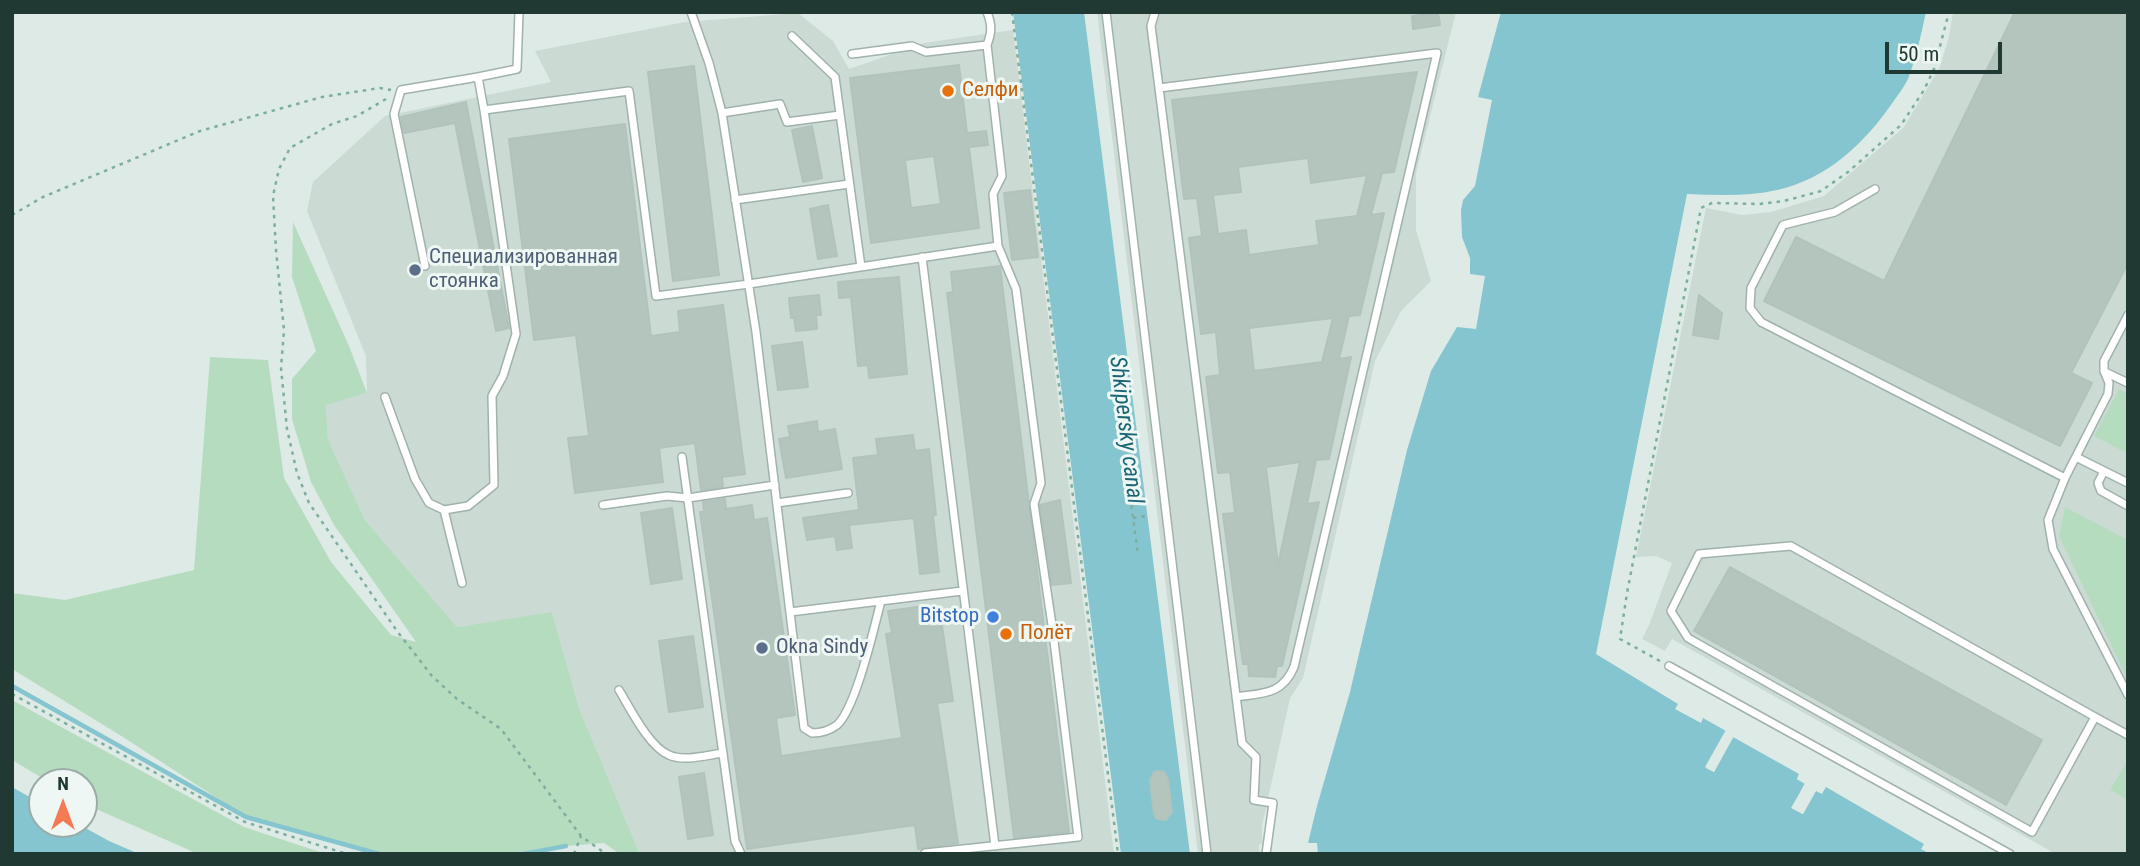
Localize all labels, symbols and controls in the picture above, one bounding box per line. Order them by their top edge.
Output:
scale bar [1888,28,2005,72]
text: 50 m [1898,42,1939,66]
place label: Селфи [962,78,1018,104]
marker: Селфи [940,83,956,99]
place label: Специализированная стоянка [429,245,618,295]
marker: Специализированная стоянка [407,262,423,278]
water label: Shkipersky canal [1102,355,1148,505]
place label: Bitstop [920,604,979,630]
marker: Bitstop [985,609,1001,625]
place label: Полёт [1020,621,1073,647]
marker: Полёт [998,626,1014,642]
place label: Okna Sindy [776,635,868,661]
marker: Okna Sindy [754,640,770,656]
north arrow [28,768,98,838]
text: N [57,772,69,795]

